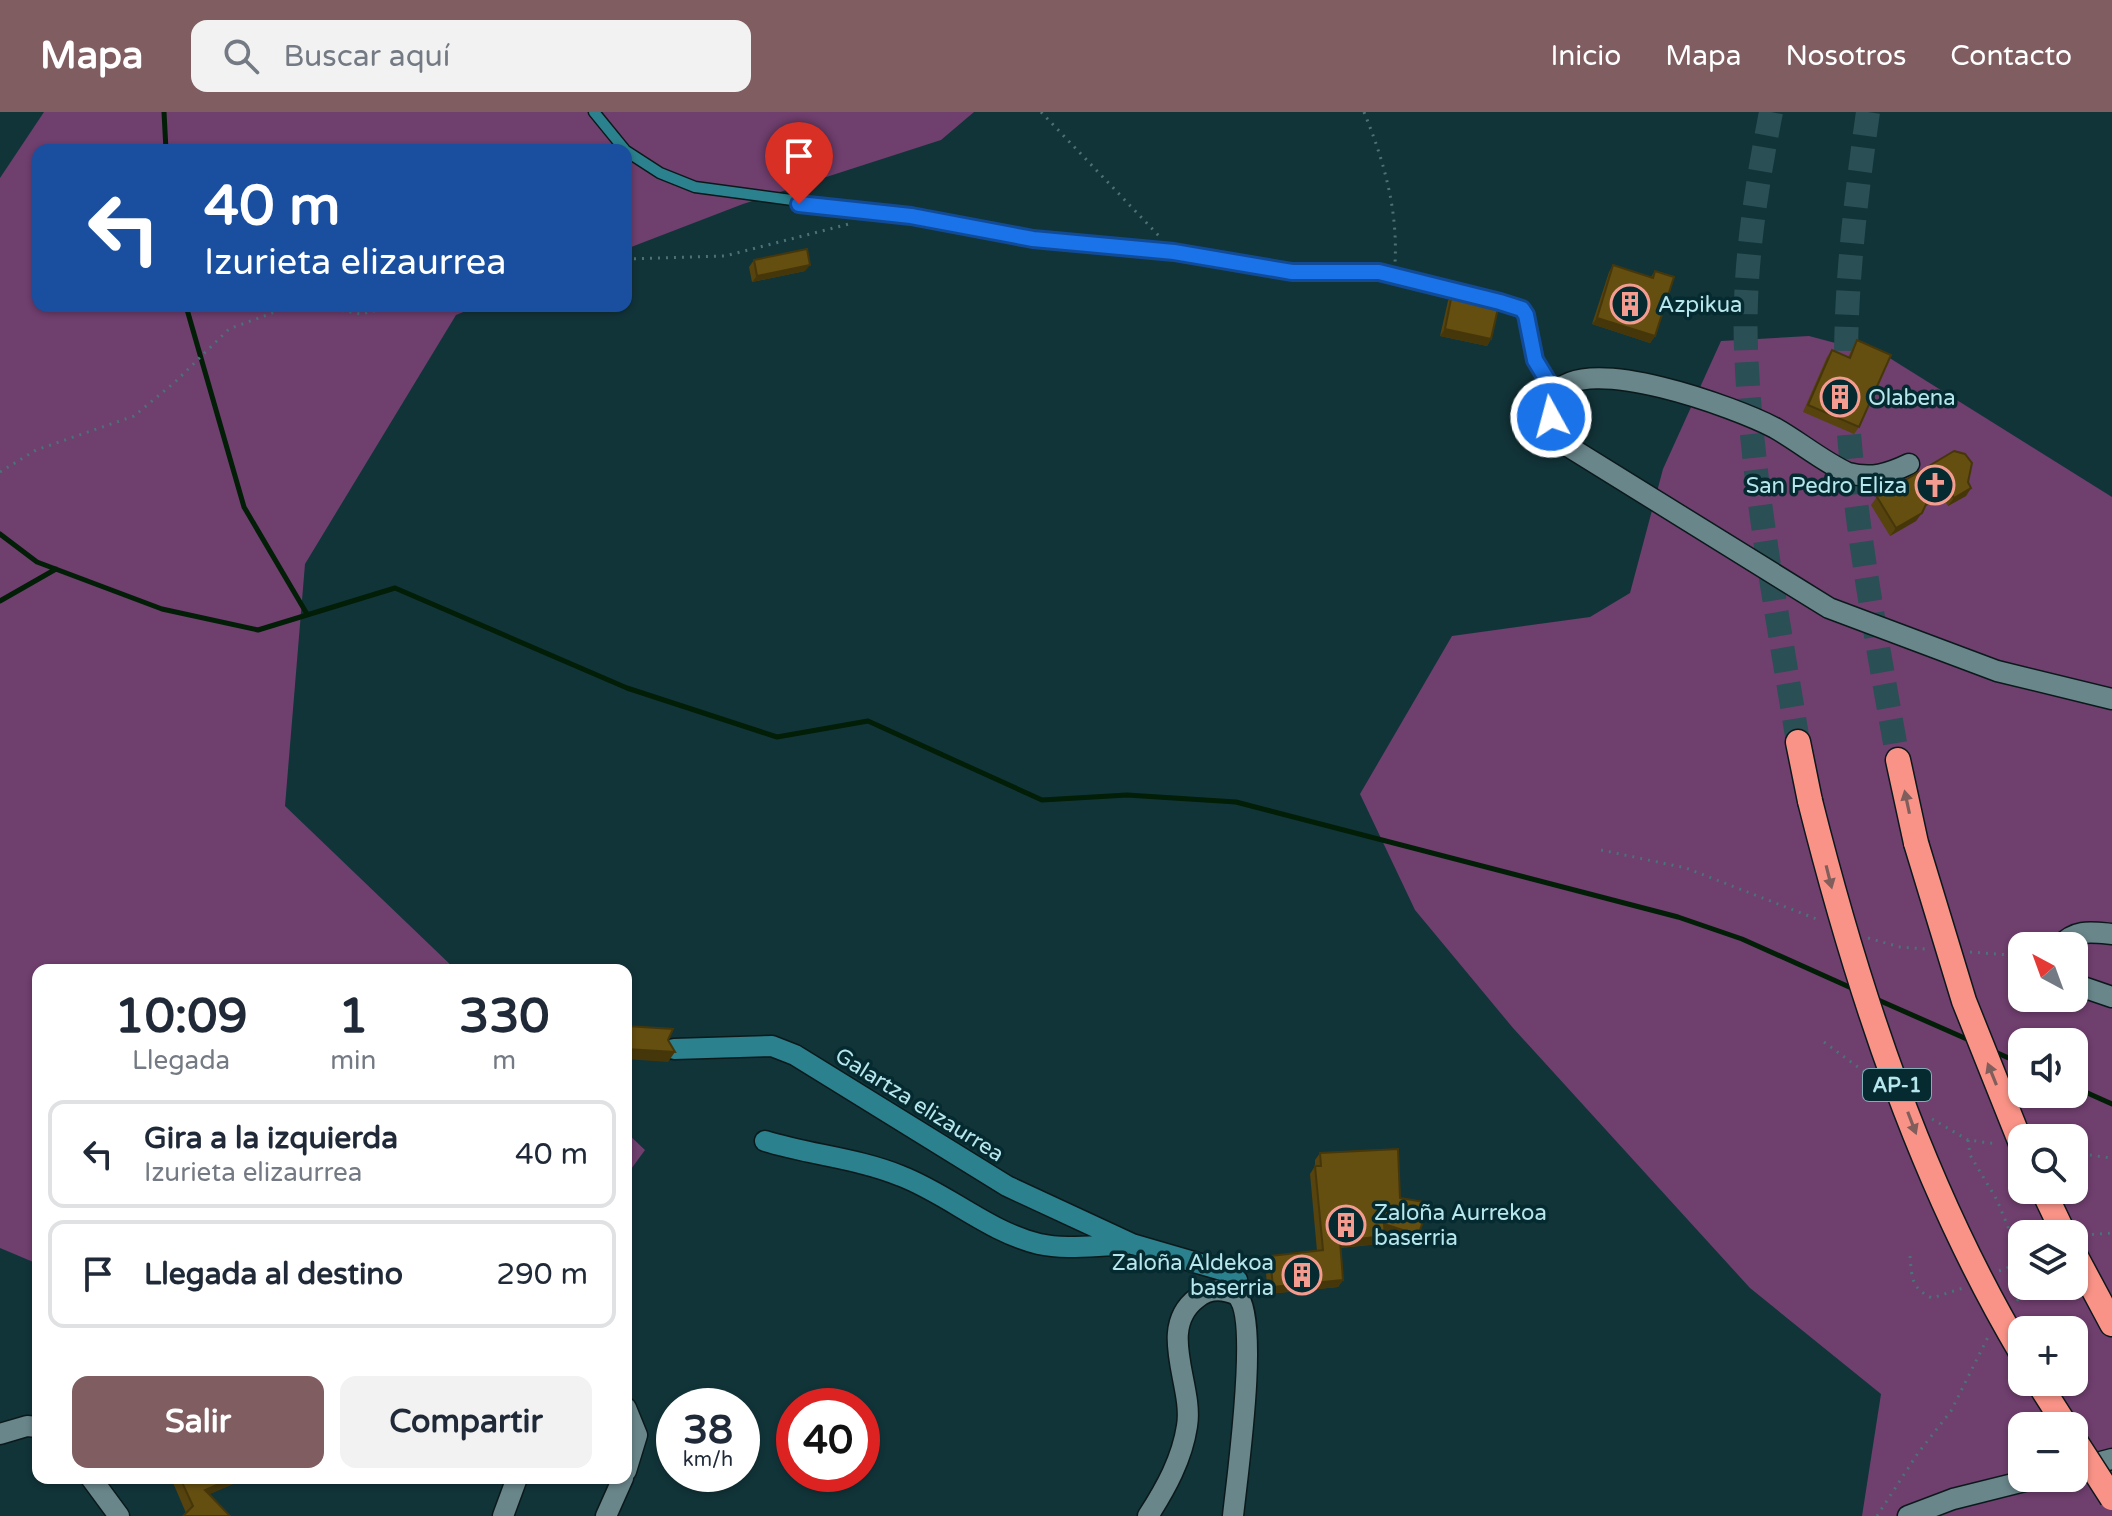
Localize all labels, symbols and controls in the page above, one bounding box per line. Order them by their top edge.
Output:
search box [191,20,751,92]
text: Mapa [40,33,143,79]
icon: search [219,34,263,78]
text: Buscar aquí [283,38,450,75]
text: Inicio [1551,39,1621,73]
text: Mapa [1665,39,1741,73]
text: Nosotros [1785,39,1906,73]
text: Contacto [1950,39,2072,73]
pin [765,122,833,204]
icon: arrive [777,134,821,178]
text: 40 m [204,173,340,240]
icon: left [72,176,176,280]
text: Izurieta elizaurrea [204,241,506,284]
building icon: Azpikua [1609,283,1651,325]
place label: Azpikua [1658,292,1742,318]
position arrow [1509,375,1593,459]
building icon: Olabena [1819,376,1861,418]
place label: Olabena [1868,385,1956,411]
church icon: San Pedro Eliza [1914,464,1956,506]
place label: San Pedro Eliza [1746,473,1907,499]
one-way arrow [1900,789,1913,814]
one-way arrow [1823,864,1835,889]
north arrow [2008,932,2088,1012]
map controls [2008,932,2088,1492]
text: 10:09 [115,988,248,1046]
text: 1 [338,988,368,1046]
text: 330 [459,988,549,1046]
button: sound [2008,1028,2088,1108]
street label: Galartza elizaurrea [830,1042,1009,1167]
text: Llegada [132,1045,230,1076]
text: min [330,1045,376,1076]
text: m [492,1045,516,1076]
one-way arrow [1985,1062,1998,1086]
road number: AP-1 [1863,1069,1931,1101]
one-way arrow [1906,1111,1919,1135]
text: Gira a la izquierda [144,1120,398,1157]
button: search [2008,1124,2088,1204]
icon: left [76,1132,120,1176]
text: 40 m [515,1136,588,1173]
text: Izurieta elizaurrea [144,1157,362,1188]
place label: Zaloña Aurrekoa baserria [1374,1200,1547,1251]
building icon: Zaloña Aurrekoa baserria [1325,1204,1367,1246]
button: layers [2008,1220,2088,1300]
place label: Zaloña Aldekoa baserria [1112,1250,1274,1301]
icon: arrive [76,1252,120,1296]
building icon: Zaloña Aldekoa baserria [1281,1254,1323,1296]
text: Llegada al destino [144,1256,403,1293]
text: 290 m [496,1256,588,1293]
button: + [2008,1316,2088,1396]
button: Salir [72,1376,324,1468]
button: Compartir [340,1376,592,1468]
speed limit sign: 40 [776,1388,880,1492]
text: 38 [683,1406,733,1454]
button: − [2008,1412,2088,1492]
text: km/h [683,1448,733,1472]

